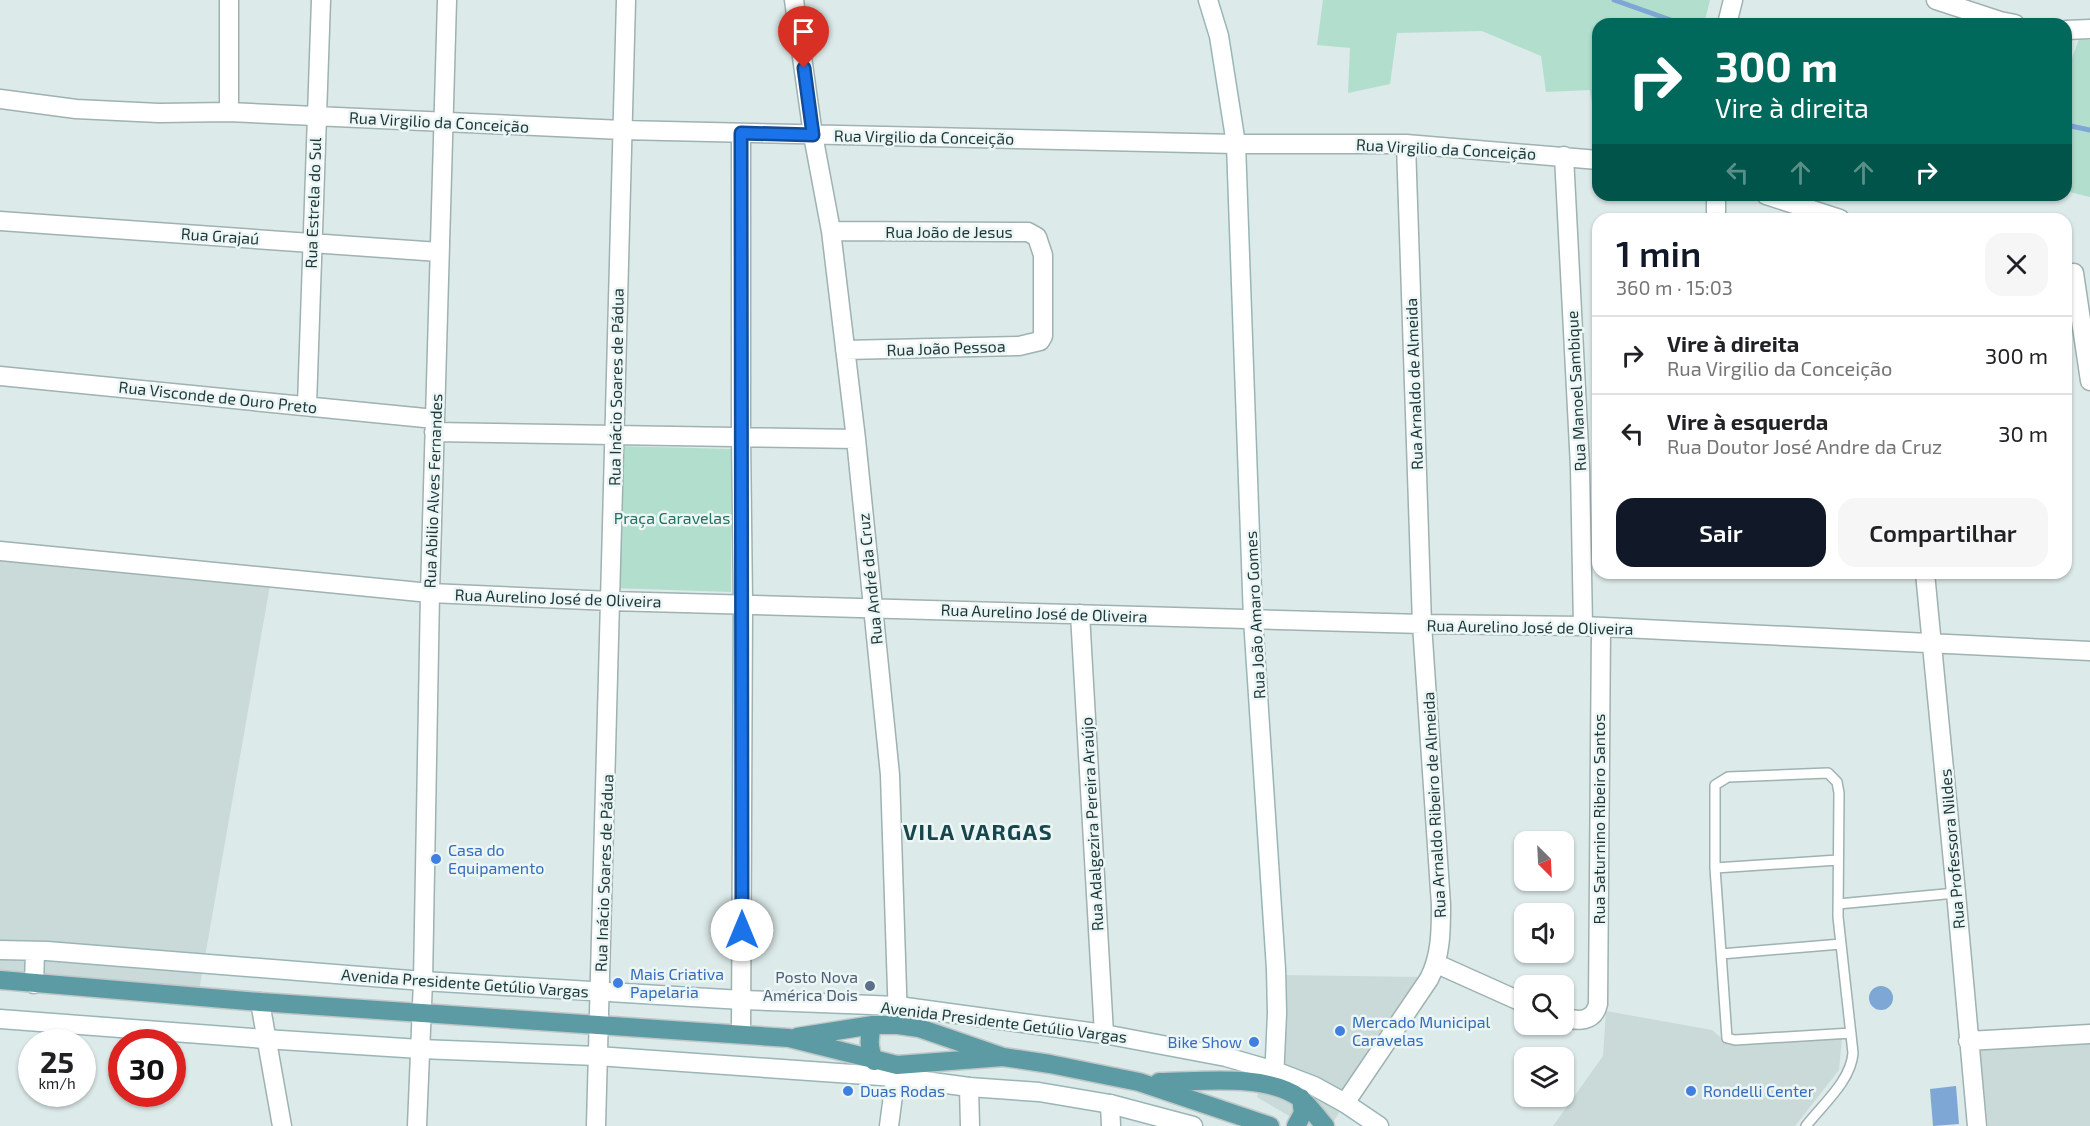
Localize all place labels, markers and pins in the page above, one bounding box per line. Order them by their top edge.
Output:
pin [778,6,829,68]
place label: Casa do Equipamento [448,840,544,877]
marker: Casa do Equipamento [429,852,443,866]
place label: Mais Criativa Papelaria [630,964,724,1001]
place label: Posto Nova América Dois [763,967,858,1004]
marker: Mais Criativa Papelaria [611,976,625,990]
marker: Posto Nova América Dois [863,979,877,993]
place label: Mercado Municipal Caravelas [1352,1012,1491,1049]
marker: Mercado Municipal Caravelas [1333,1024,1347,1038]
place label: Bike Show [1168,1032,1242,1051]
marker: Bike Show [1247,1035,1261,1049]
place label: Duas Rodas [860,1081,945,1100]
place label: Rondelli Center [1703,1081,1815,1100]
marker: Duas Rodas [841,1084,855,1098]
marker: Rondelli Center [1684,1084,1698,1098]

